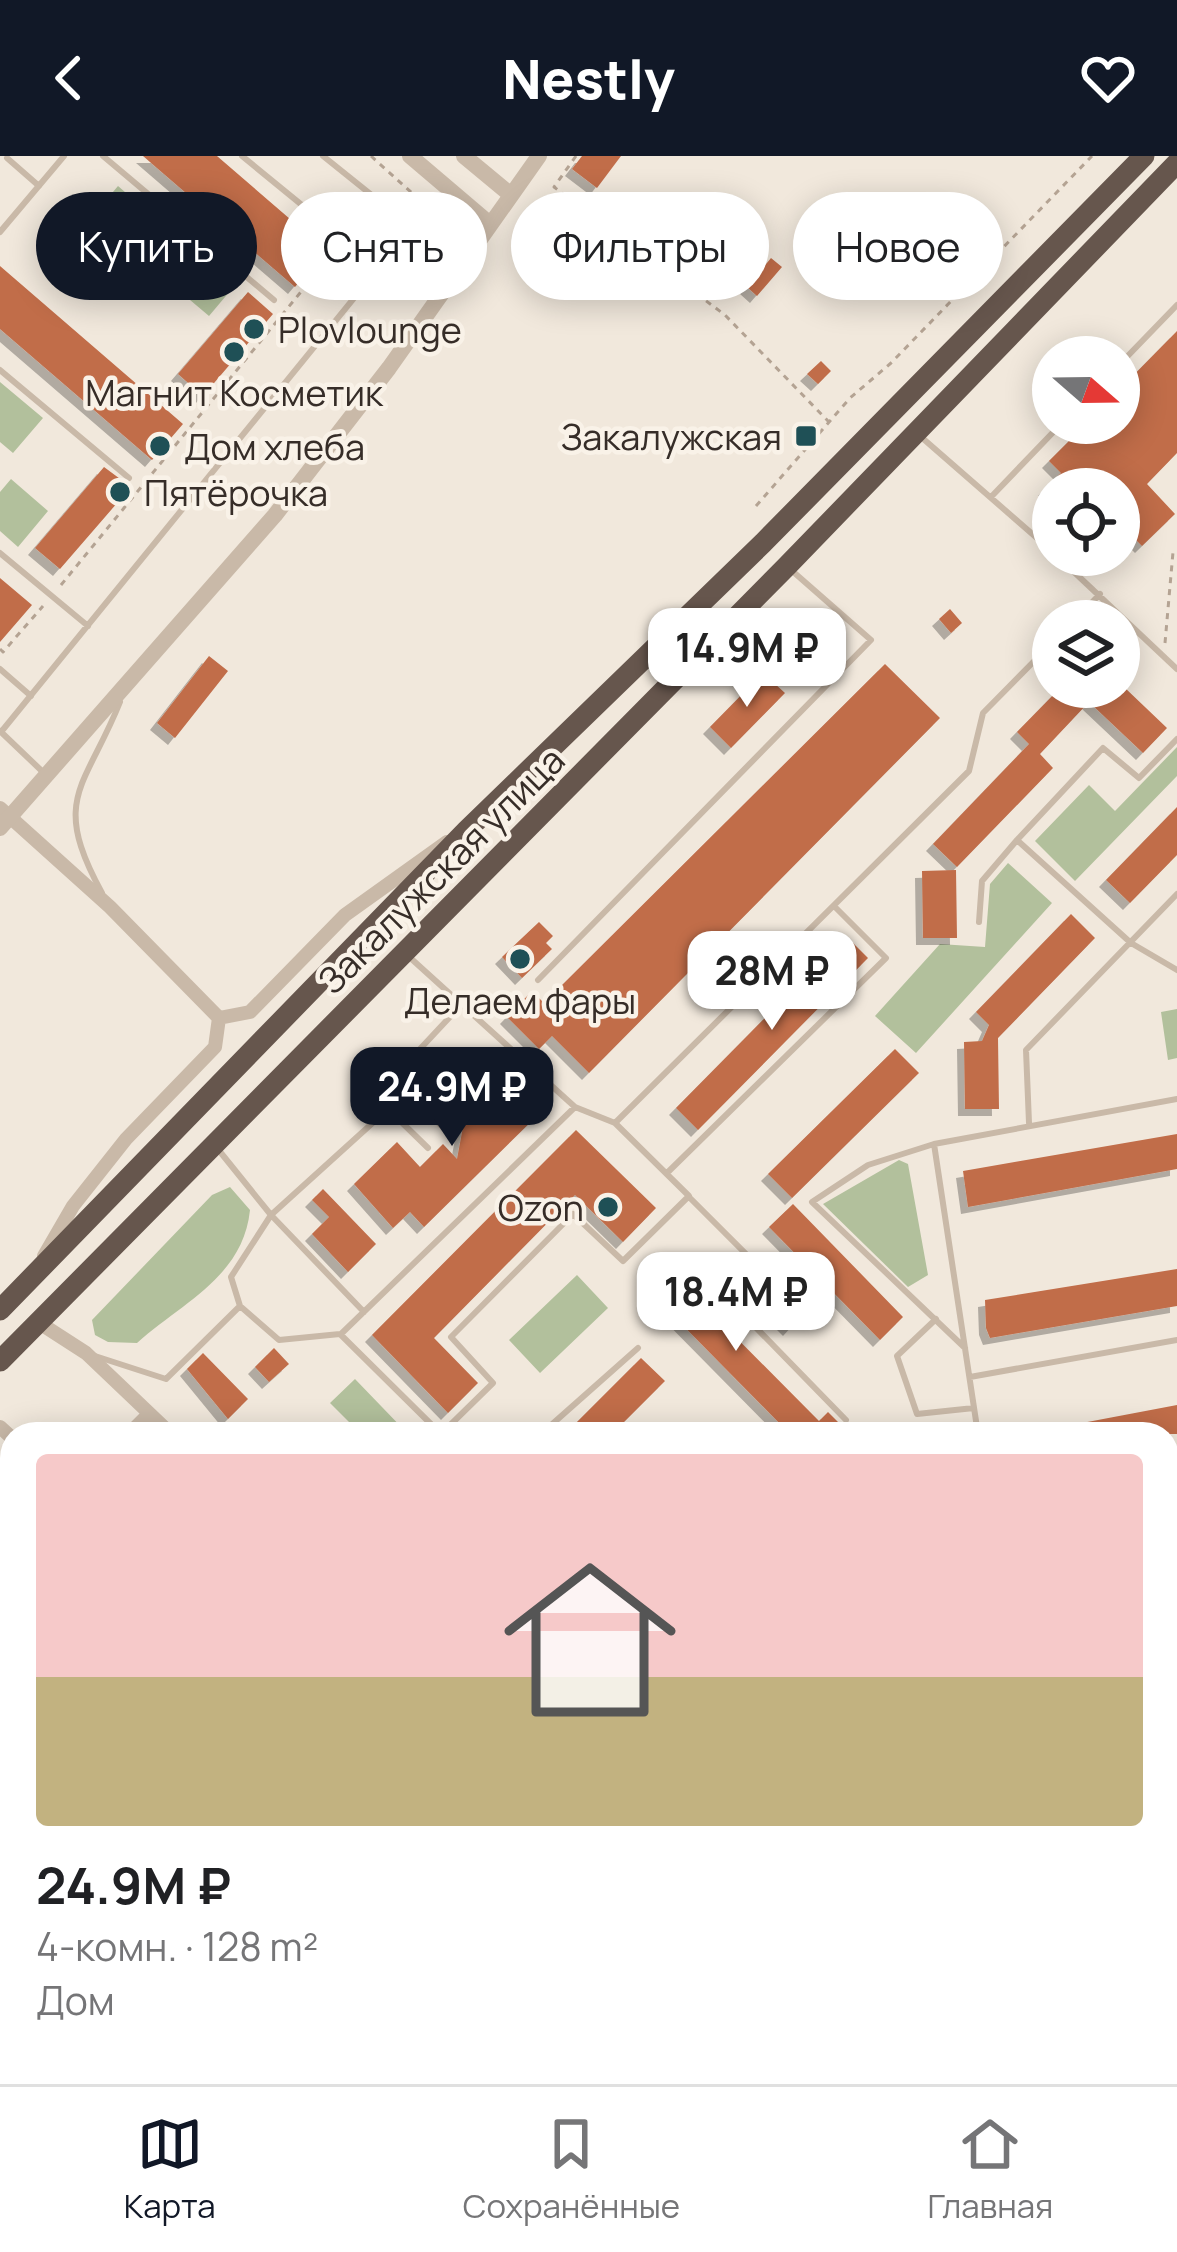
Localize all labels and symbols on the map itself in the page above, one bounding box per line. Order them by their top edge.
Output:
place label: Plovlounge [278,305,462,354]
marker: Plovlounge [241,316,267,342]
north arrow [1032,336,1140,444]
marker: Магнит Косметик [221,339,247,365]
place label: Магнит Косметик [85,368,384,417]
place label: Закалужская [561,412,782,461]
place label: Дом хлеба [184,422,365,471]
marker: Закалужская [793,423,819,449]
marker: Дом хлеба [147,433,173,459]
place label: Пятёрочка [144,468,328,517]
marker: Пятёрочка [107,479,133,505]
pin: 14.9M ₽ [636,608,858,710]
street label: Закалужская улица [307,736,575,1004]
pin: 28M ₽ [688,931,856,1033]
marker: Делаем фары [507,946,533,972]
place label: Делаем фары [404,976,636,1025]
pin: 24.9M ₽ [341,1047,563,1149]
place label: Ozon [498,1183,584,1232]
marker: Ozon [595,1194,621,1220]
pin: 18.4M ₽ [625,1252,847,1354]

